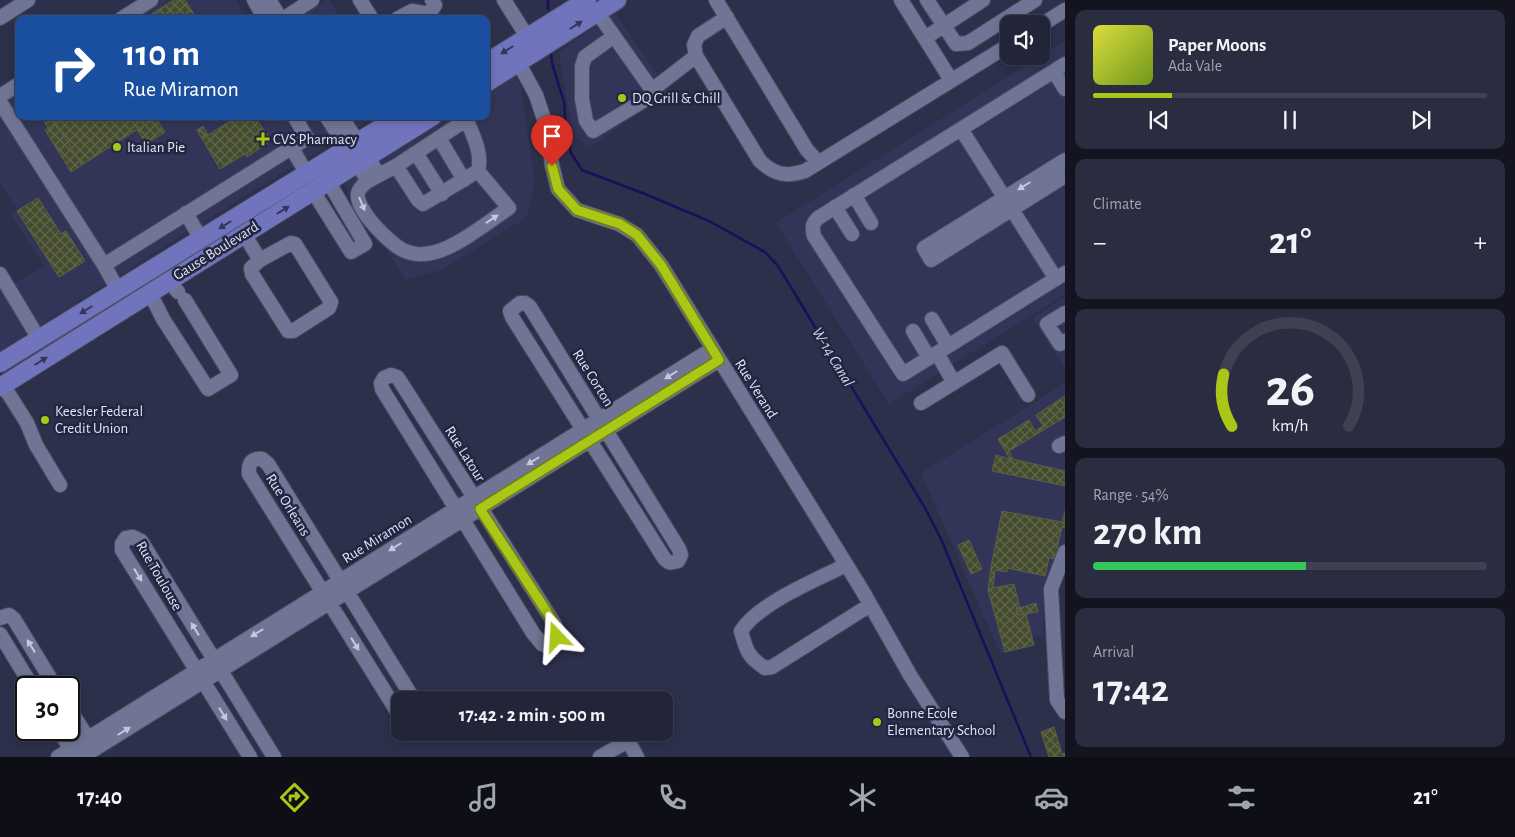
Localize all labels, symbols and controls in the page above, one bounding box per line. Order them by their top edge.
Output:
map controls [1000,15,1050,65]
button: sound [1000,15,1050,65]
one-way arrow [570,21,583,30]
icon: right [40,35,105,100]
text: Paper Moons [1168,36,1266,55]
text: 110 m [123,37,200,72]
one-way arrow [500,45,513,55]
text: Ada Vale [1168,58,1222,74]
text: Rue Miramon [123,78,239,100]
place label: DQ Grill & Chill [632,91,720,106]
marker: DQ Grill & Chill [616,92,628,104]
icon: previous [1145,106,1173,134]
icon: pause [1276,106,1304,134]
icon: next [1407,106,1435,134]
pin [531,115,573,166]
icon: arrive [538,122,566,150]
place label: CVS Pharmacy [273,132,358,147]
marker: CVS Pharmacy [257,133,269,145]
place label: Italian Pie [127,140,185,155]
marker: Italian Pie [111,141,123,153]
one-way arrow [1017,181,1030,190]
text: Climate [1093,196,1142,212]
one-way arrow [358,197,366,211]
one-way arrow [276,205,289,214]
one-way arrow [486,214,499,224]
street label: Gause Boulevard [171,219,261,283]
one-way arrow [218,220,231,229]
text: 21° [1269,223,1311,261]
text: − [1093,229,1106,257]
text: + [1474,229,1487,257]
one-way arrow [80,305,93,315]
water label: W-14 Canal [809,325,857,389]
street label: Rue Corton [570,347,616,409]
one-way arrow [35,357,48,366]
street label: Rue Verand [732,357,780,421]
text: 26 [1265,363,1315,415]
one-way arrow [664,370,677,379]
place label: Keesler Federal Credit Union [55,404,143,436]
marker: Keesler Federal Credit Union [39,414,51,426]
text: km/h [1272,417,1308,435]
street label: Rue Latour [442,424,488,485]
one-way arrow [526,456,540,465]
street label: Rue Orleans [263,471,313,539]
text: Range · 54% [1093,487,1169,503]
street label: Rue Miramon [340,512,414,566]
text: 270 km [1093,514,1202,552]
street label: Rue Toulouse [133,539,185,613]
one-way arrow [389,542,402,551]
one-way arrow [133,569,142,582]
position arrow [530,610,582,662]
one-way arrow [191,622,200,636]
one-way arrow [251,628,264,637]
one-way arrow [351,638,360,651]
one-way arrow [26,640,36,653]
text: Arrival [1093,644,1134,660]
text: 17:42 [1093,671,1169,709]
speed limit sign: 30 [15,676,80,741]
text: 17:42 · 2 min · 500 m [459,706,605,725]
place label: Bonne Ecole Elementary School [887,706,996,738]
one-way arrow [219,707,228,720]
marker: Bonne Ecole Elementary School [871,716,883,728]
one-way arrow [117,727,130,736]
icon: directions [277,780,312,815]
icon: music [466,780,501,815]
icon: phone [655,780,690,815]
icon: climate [845,780,880,815]
icon: car [1034,780,1069,815]
icon: filters [1224,780,1259,815]
text: 17:40 [77,786,122,808]
text: 21° [1413,786,1438,808]

